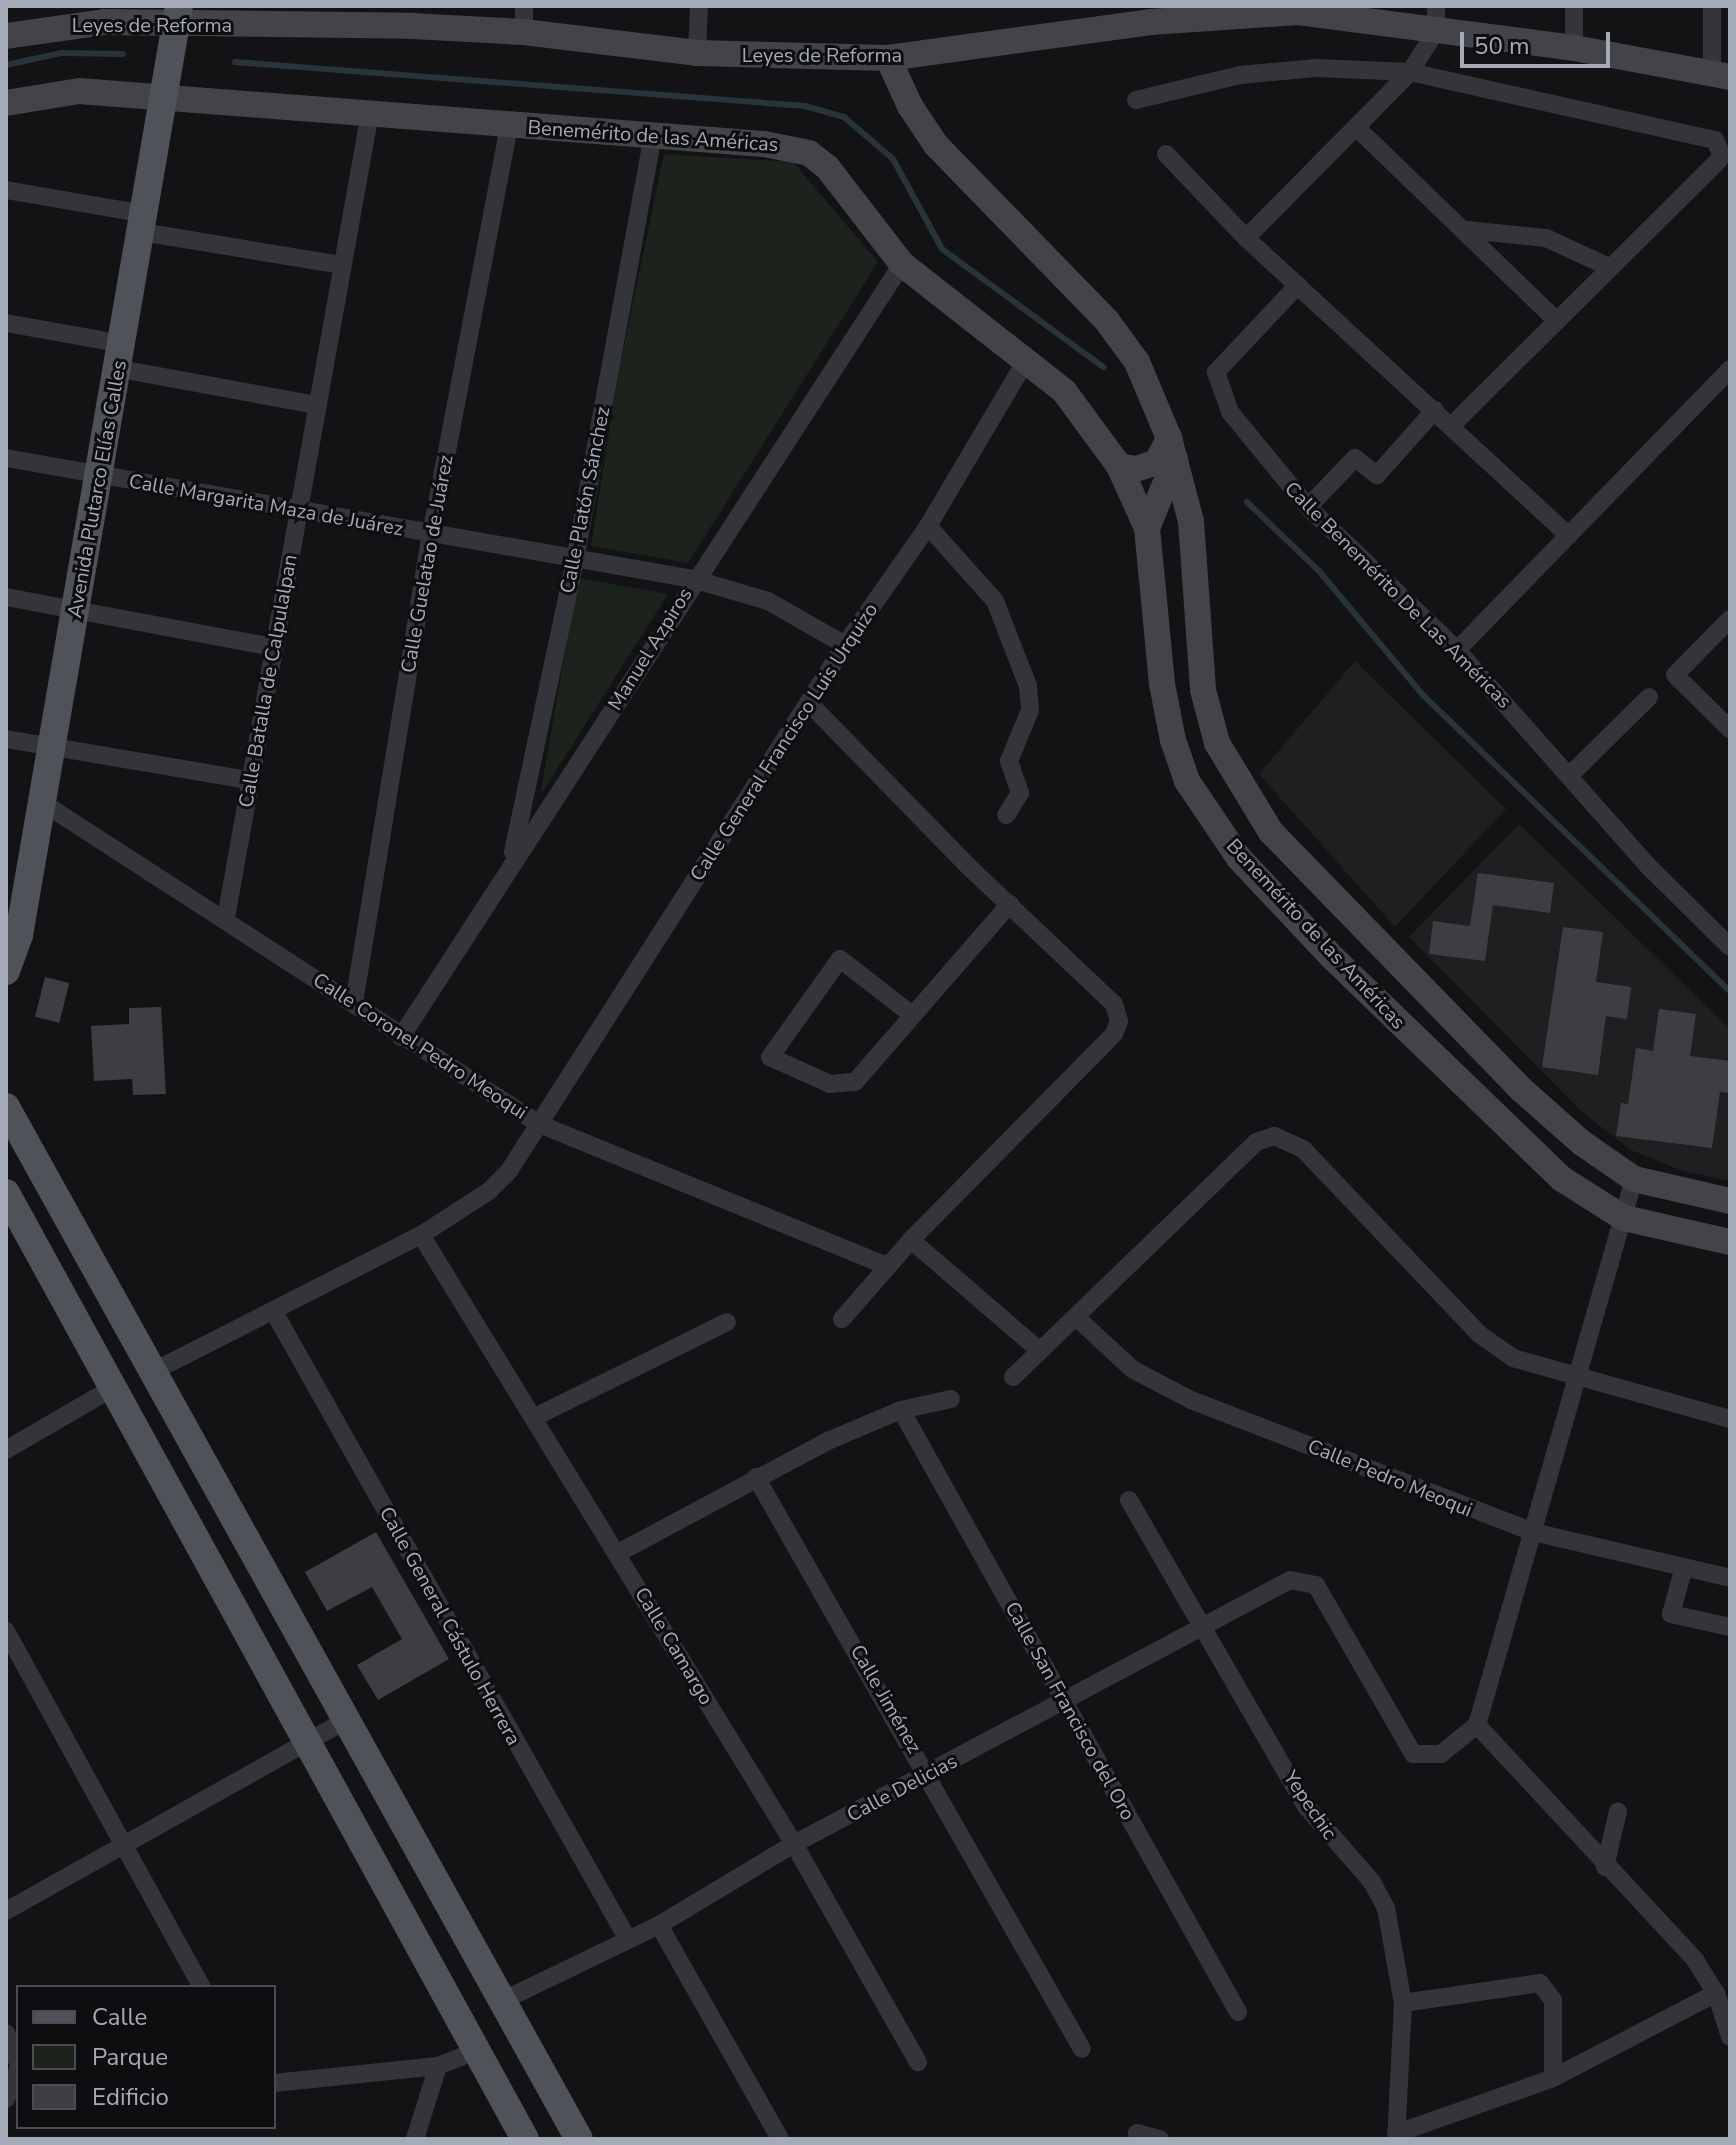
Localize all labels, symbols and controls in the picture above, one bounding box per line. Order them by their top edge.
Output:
street label: Leyes de Reforma [72,13,232,37]
scale bar [1464,16,1614,66]
text: 50 m [1474,30,1530,62]
street label: Leyes de Reforma [742,43,902,67]
street label: Benemérito de las Américas [527,115,779,157]
street label: Avenida Plutarco Elías Calles [62,358,132,620]
street label: Calle Platón Sánchez [555,405,615,595]
street label: Calle Guelatao de Juárez [396,453,458,675]
street label: Calle Margarita Maza de Juárez [127,469,405,541]
street label: Calle Benemérito De Las Américas [1280,477,1516,713]
street label: Calle Batalla de Calpulalpan [234,553,302,809]
street label: Manuel Azpiros [603,583,697,715]
street label: Calle General Francisco Luis Urquizo [685,599,883,885]
street label: Benemérito de las Américas [1222,834,1410,1034]
street label: Calle Coronel Pedro Meoqui [308,968,532,1124]
street label: Calle Pedro Meoqui [1304,1434,1476,1522]
street label: Calle General Cástulo Herrera [374,1503,526,1749]
street label: Calle Camargo [630,1583,718,1709]
street label: Calle San Francisco del Oro [1000,1598,1140,1824]
street label: Calle Jiménez [845,1640,927,1758]
street label: Calle Delicias [843,1749,961,1827]
street label: Yepechic [1278,1766,1342,1844]
legend [16,1985,276,2129]
text: Calle [92,2001,147,2033]
text: Parque [92,2041,168,2073]
text: Edificio [92,2081,169,2113]

